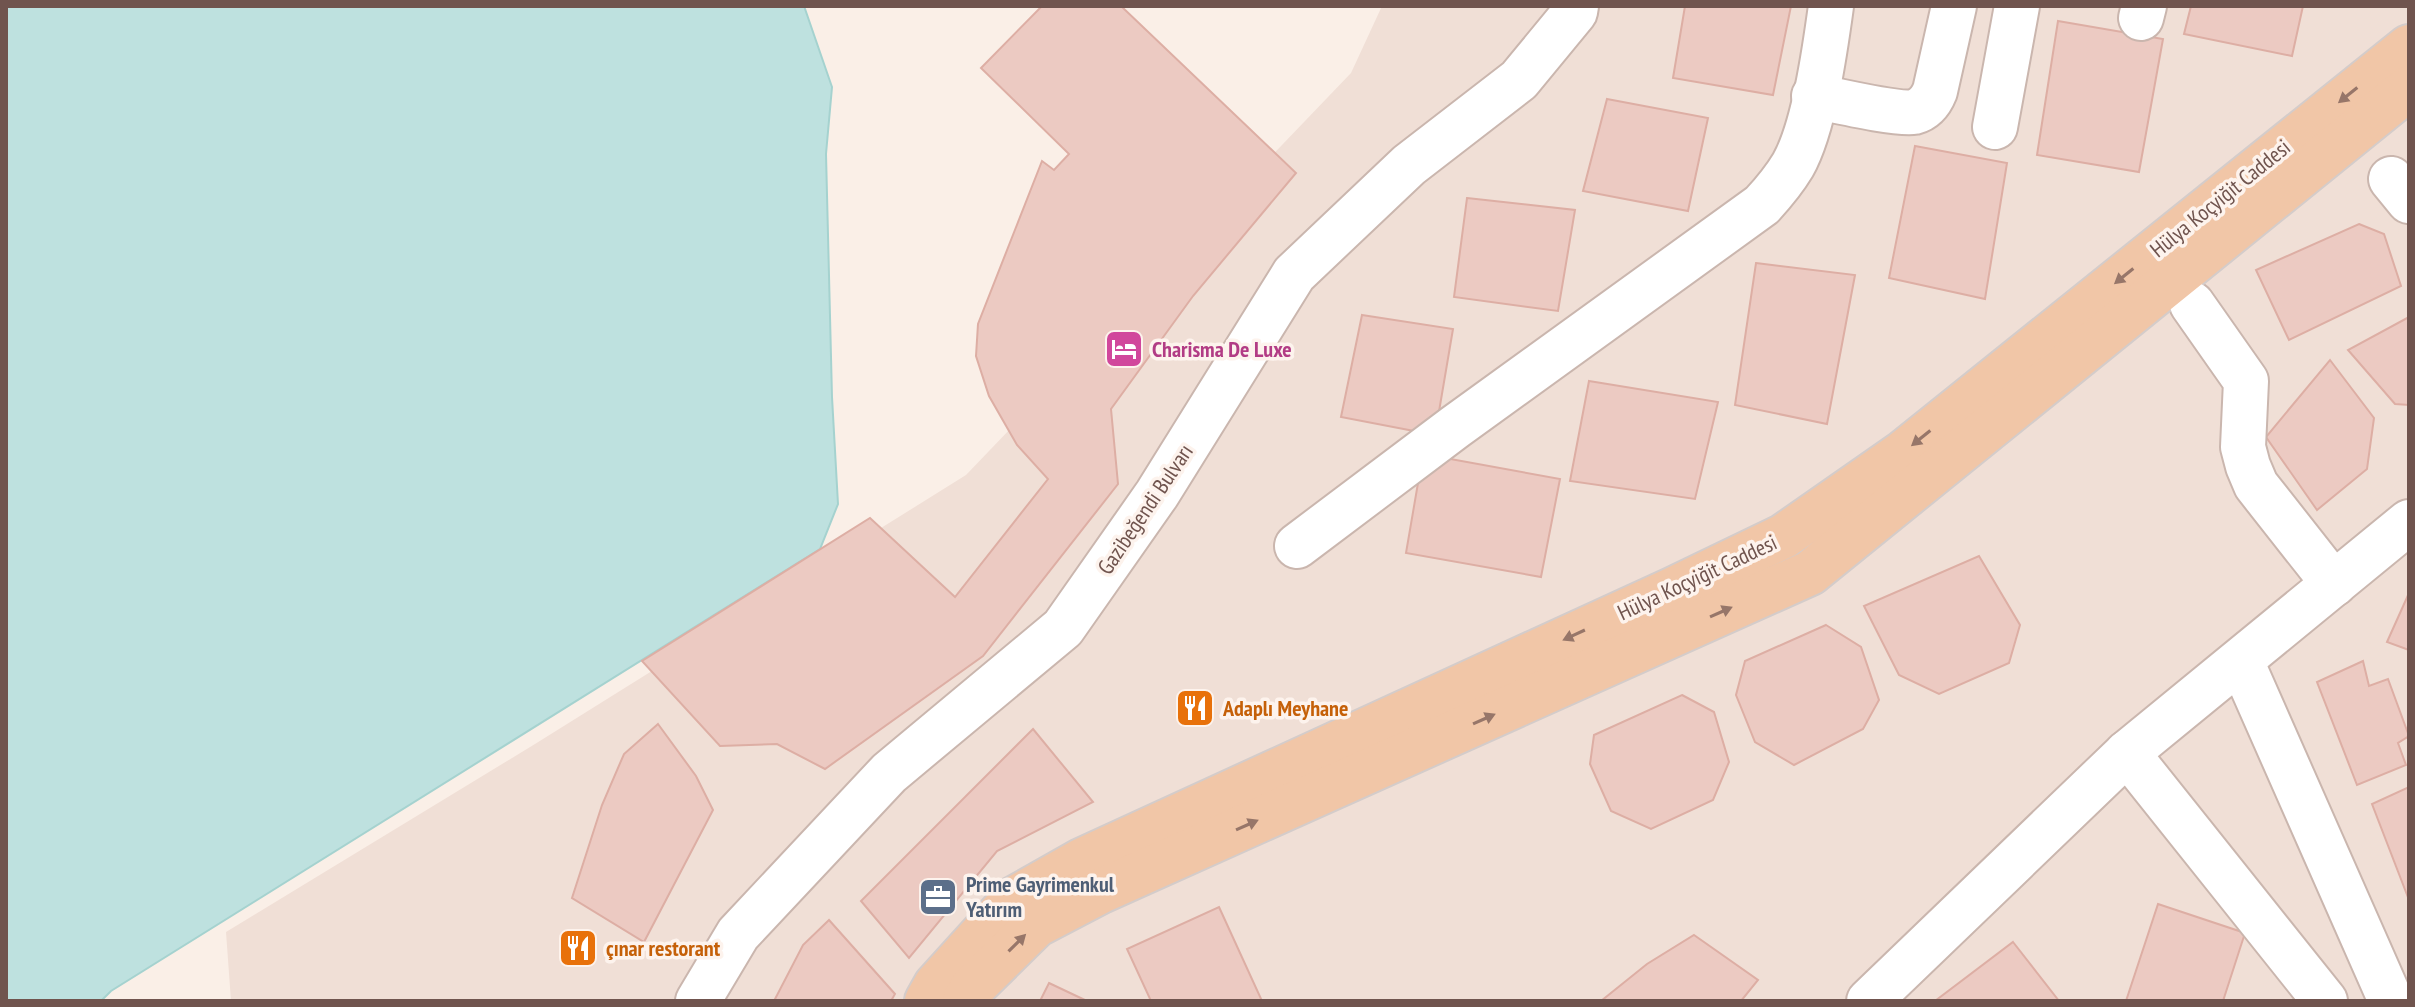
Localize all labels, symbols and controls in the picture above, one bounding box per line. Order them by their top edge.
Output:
one-way arrow [2338,87,2358,103]
street label: Hülya Koçyiğit Caddesi [2144,133,2296,263]
one-way arrow [2113,267,2134,284]
hotel icon: Charisma De Luxe [1103,328,1145,370]
place label: Charisma De Luxe [1152,335,1292,363]
one-way arrow [1911,430,1931,446]
street label: Gazibeğendi Bulvarı [1091,439,1199,579]
street label: Hülya Koçyiğit Caddesi [1613,528,1781,626]
one-way arrow [1710,606,1733,619]
one-way arrow [1562,628,1586,642]
restaurant icon: Adaplı Meyhane [1174,687,1216,729]
place label: Adaplı Meyhane [1222,694,1348,722]
one-way arrow [1472,712,1496,726]
one-way arrow [1235,819,1259,832]
place label: Prime Gayrimenkul Yatırım [965,870,1115,923]
office icon: Prime Gayrimenkul Yatırım [917,876,959,918]
restaurant icon: çınar restorant [557,927,599,969]
place label: çınar restorant [606,934,721,962]
one-way arrow [1007,935,1026,953]

